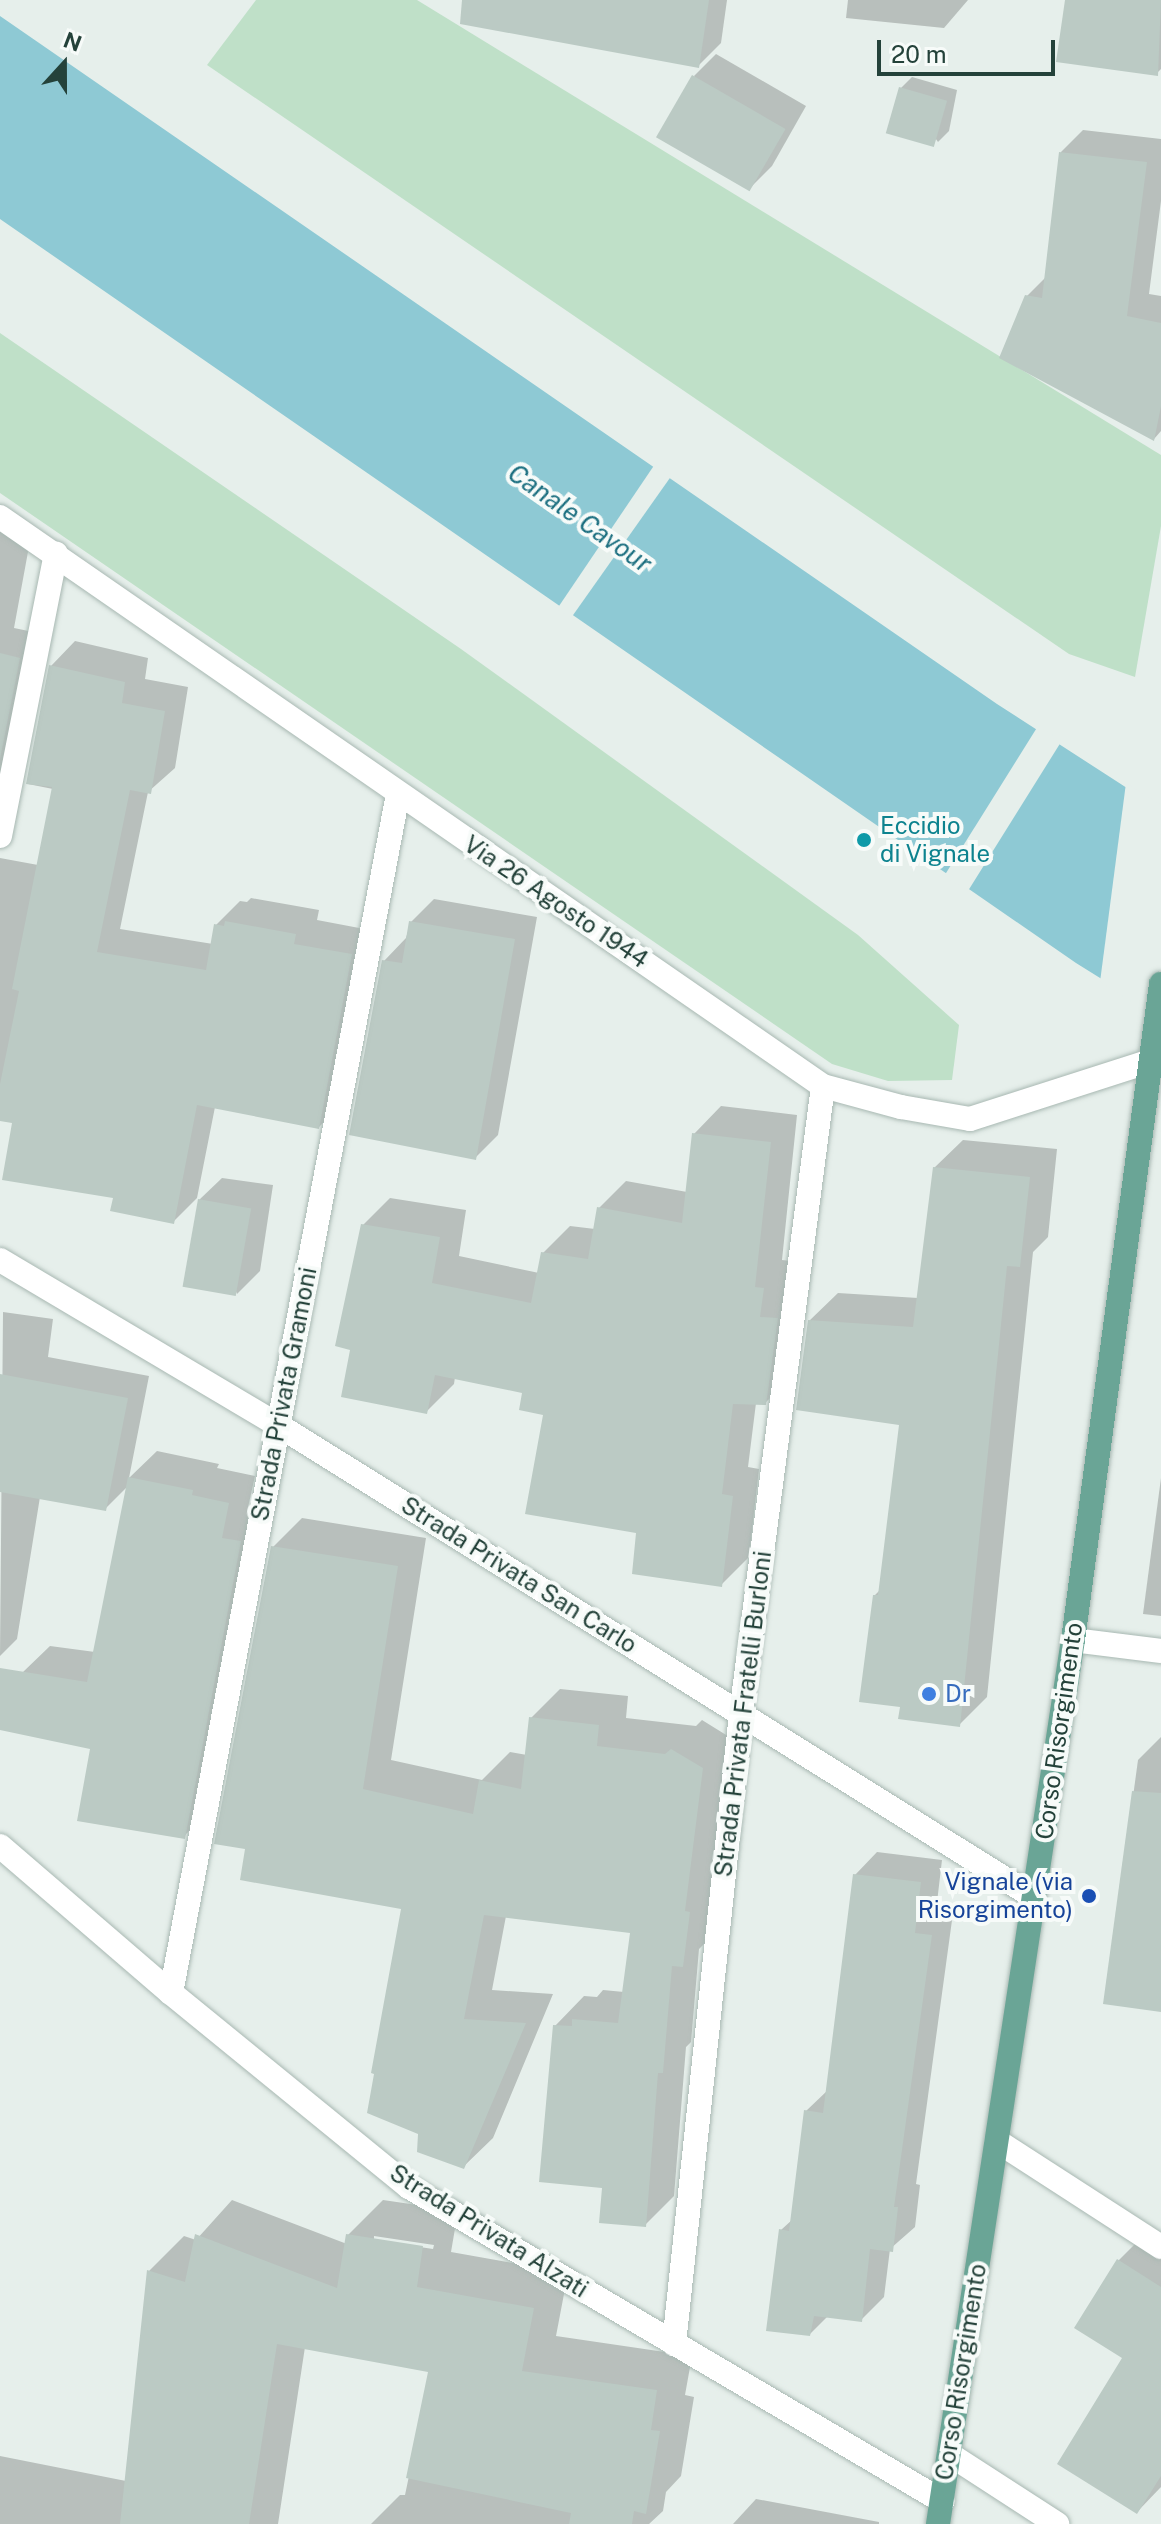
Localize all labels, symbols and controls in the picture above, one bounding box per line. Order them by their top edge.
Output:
north arrow [24,24,104,104]
scale bar [881,24,1059,74]
text: N [60,26,85,57]
text: 20 m [891,40,947,68]
water label: Canale Cavour [502,457,658,579]
place label: Eccidio di Vignale [880,812,991,868]
street label: Via 26 Agosto 1944 [458,830,654,974]
marker: Eccidio di Vignale [855,831,873,849]
street label: Strada Privata Gramoni [245,1265,323,1523]
street label: Strada Privata San Carlo [396,1491,642,1659]
street label: Strada Privata Fratelli Burloni [709,1549,777,1879]
street label: Corso Risorgimento [1030,1621,1088,1841]
place label: Dr [945,1680,971,1708]
marker: Dr [920,1685,938,1703]
place label: Vignale (via Risorgimento) [918,1868,1073,1924]
marker: Vignale (via Risorgimento) [1080,1887,1098,1905]
street label: Strada Privata Alzati [385,2158,593,2304]
street label: Corso Risorgimento [930,2262,992,2482]

